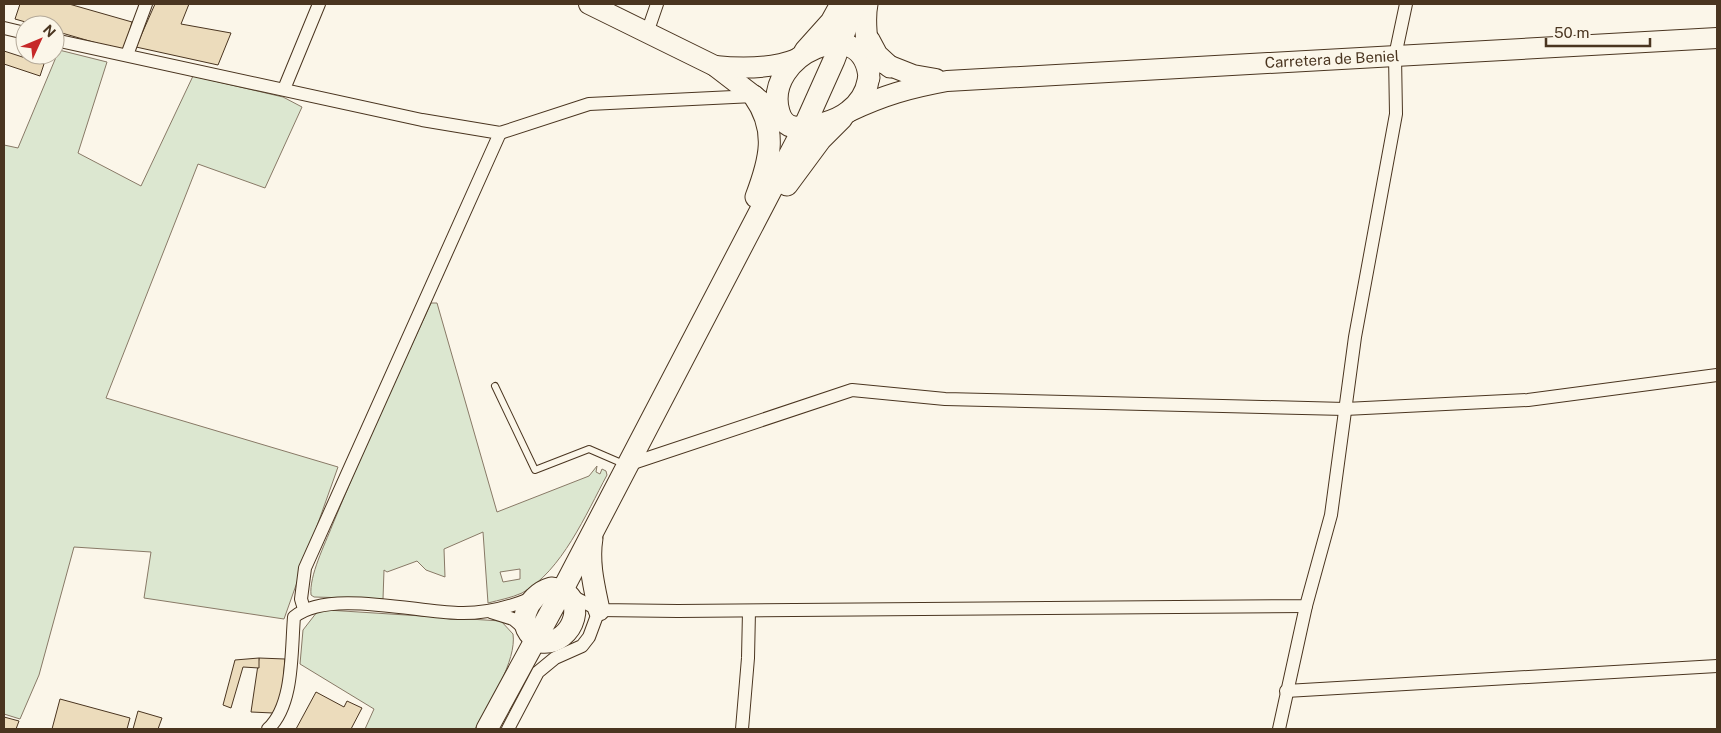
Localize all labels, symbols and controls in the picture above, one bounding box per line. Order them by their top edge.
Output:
north arrow [15,15,65,65]
scale bar [1546,15,1650,47]
text: N [40,21,59,40]
text: 50 m [1554,24,1589,41]
street label: Carretera de Beniel [1264,47,1400,71]

